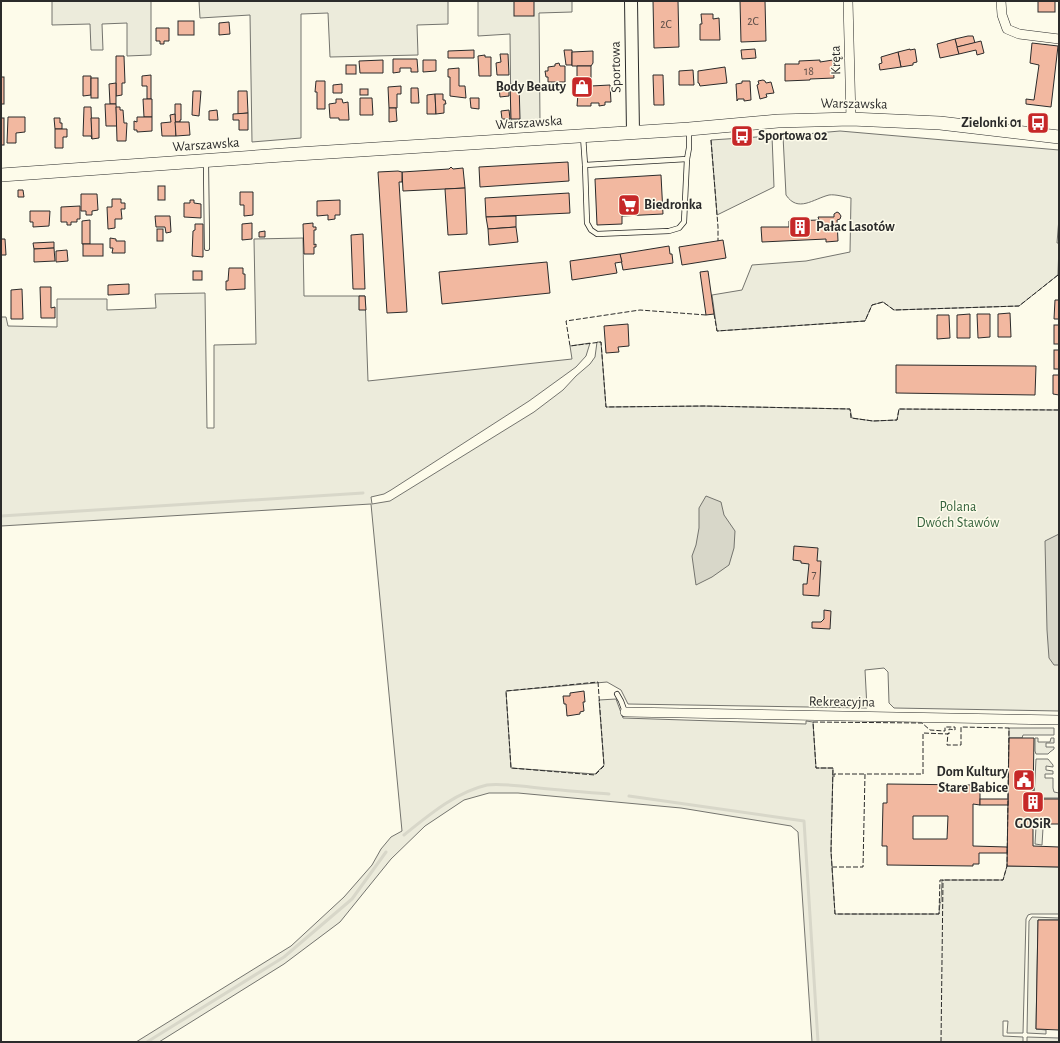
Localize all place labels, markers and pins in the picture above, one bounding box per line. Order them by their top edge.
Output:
shop icon: Body Beauty [569,74,595,100]
place label: Body Beauty [496,80,567,94]
bus stop icon: Zielonki 01 [1025,110,1051,136]
place label: Zielonki 01 [961,116,1022,130]
bus stop icon: Sportowa 02 [729,123,755,149]
place label: Sportowa 02 [758,129,828,143]
supermarket icon: Biedronka [616,192,642,218]
place label: Biedronka [644,198,703,212]
building icon: Pałac Lasotów [787,214,813,240]
place label: Pałac Lasotów [816,220,895,234]
place label: Dom Kultury Stare Babice [937,765,1009,795]
public building icon: Dom Kultury Stare Babice [1011,767,1037,793]
building icon: GOSiR [1020,789,1046,815]
place label: GOSiR [1015,817,1051,831]

